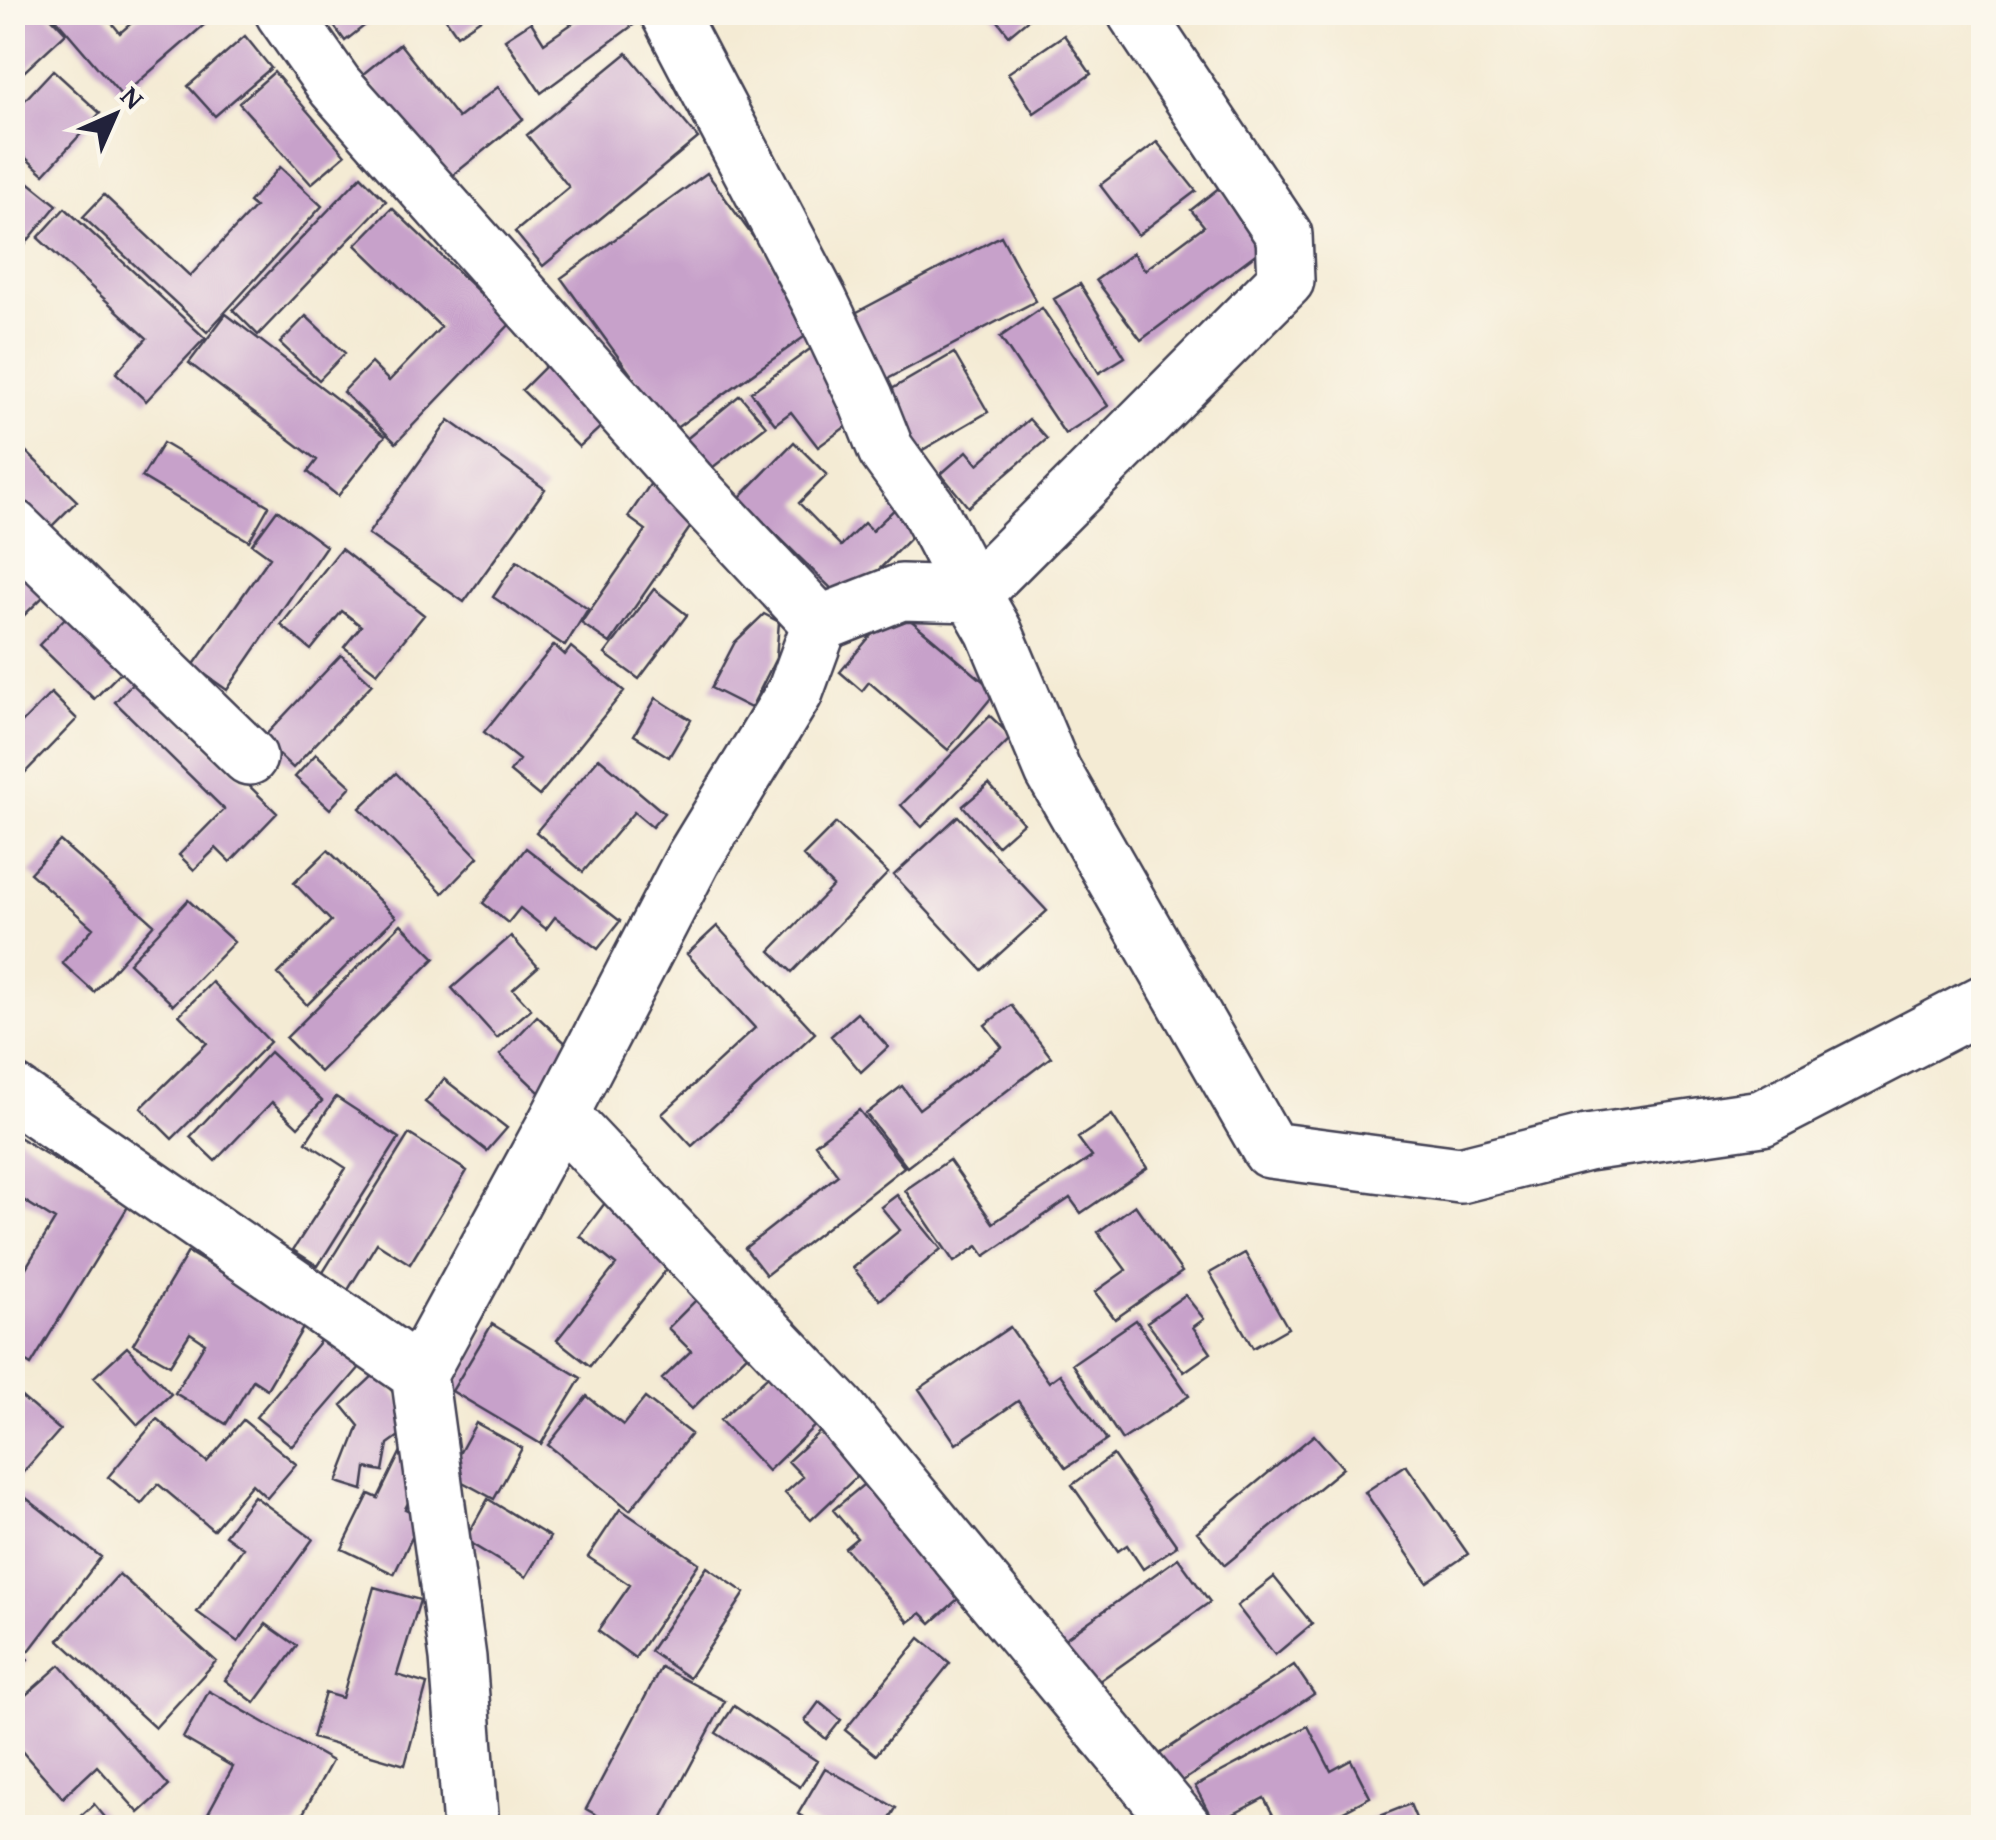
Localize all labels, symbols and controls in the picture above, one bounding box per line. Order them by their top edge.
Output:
north arrow [65,65,165,165]
text: N [112,76,154,118]

